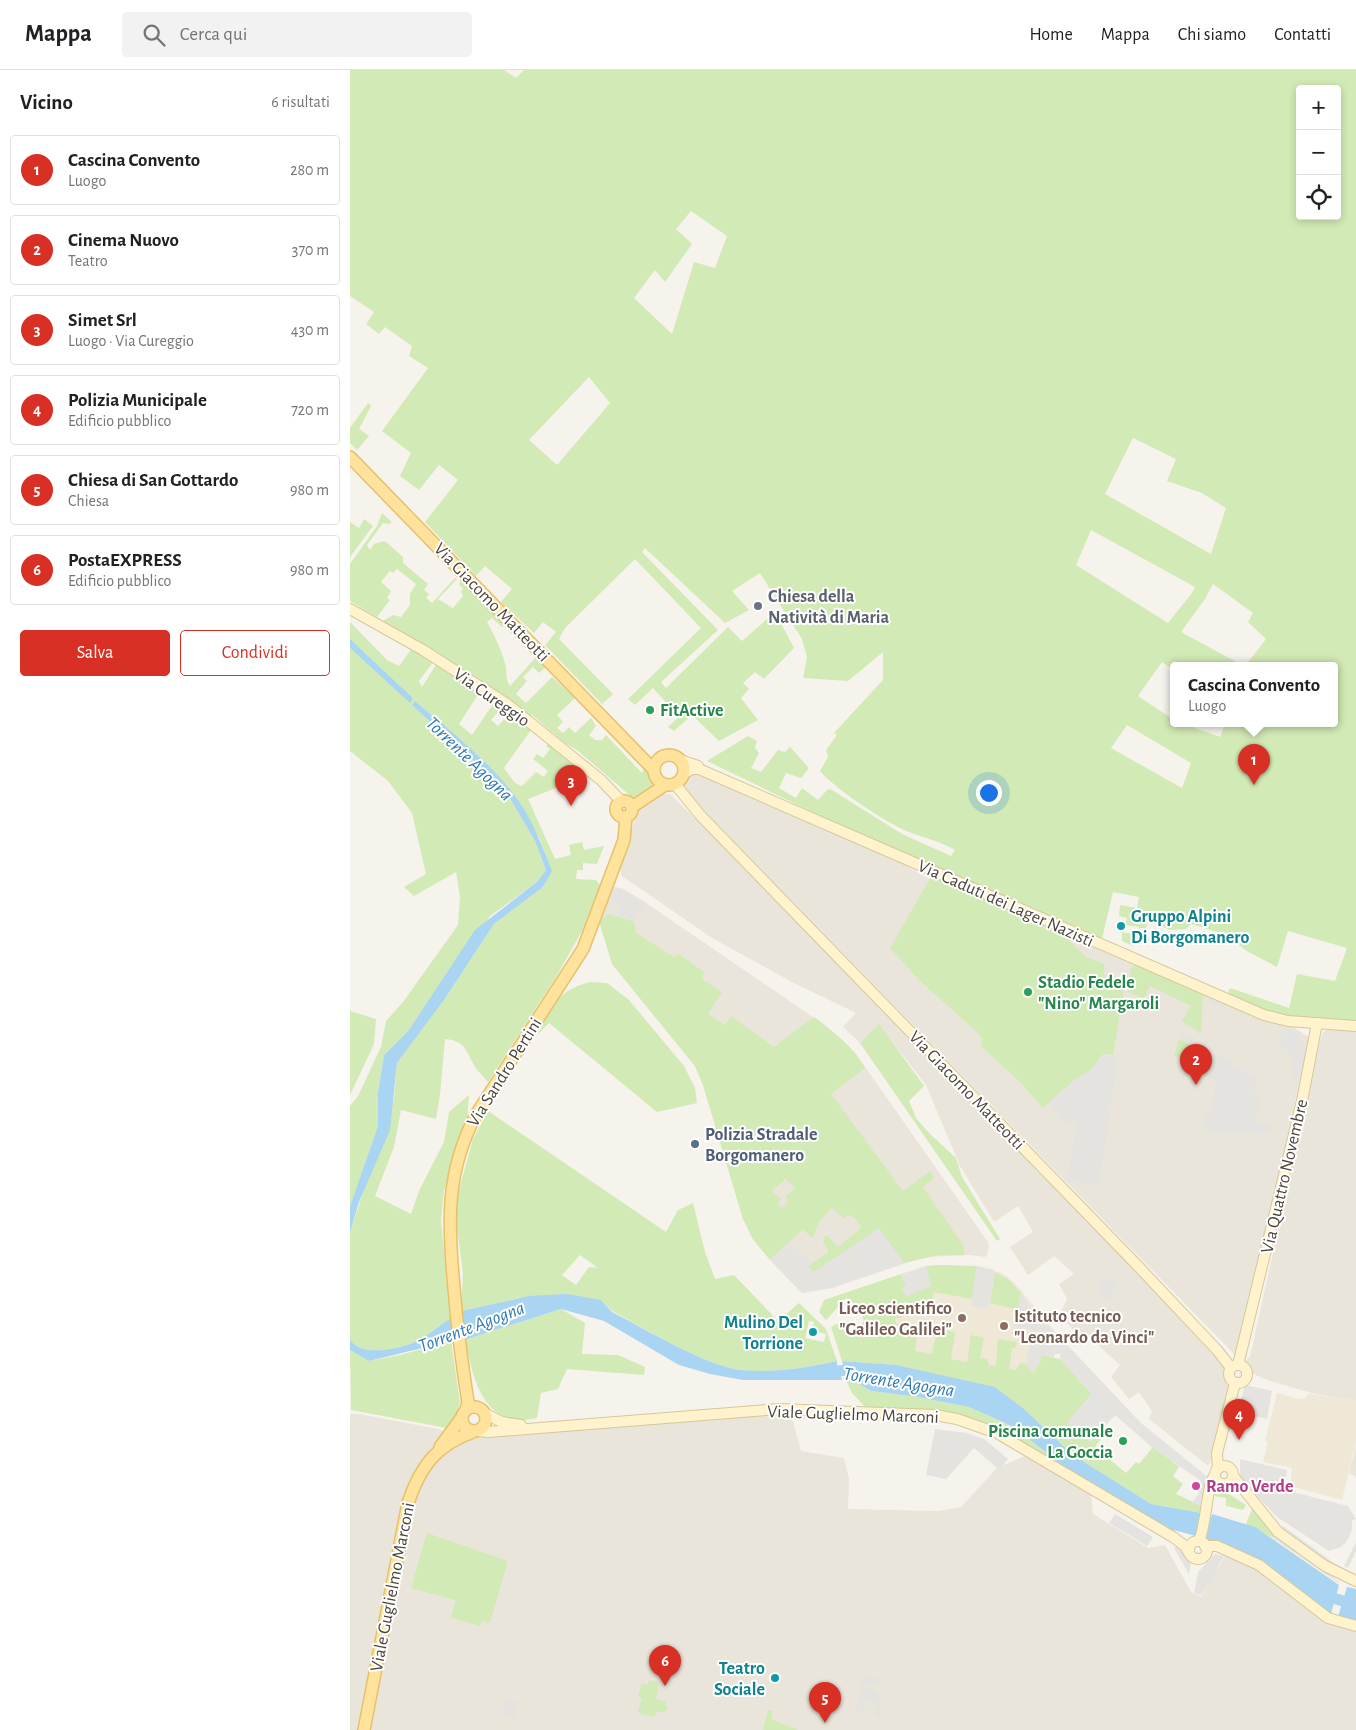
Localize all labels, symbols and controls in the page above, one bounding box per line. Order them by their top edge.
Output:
search box [122,12,472,57]
icon: search [140,21,168,49]
text: Mappa [25,22,92,46]
text: Cerca qui [180,25,247,44]
text: Home [1029,26,1073,44]
text: Mappa [1101,26,1150,44]
text: Chi siamo [1178,26,1246,44]
text: Contatti [1274,26,1331,44]
map controls [1296,85,1341,220]
button: + [1296,85,1341,130]
text: Vicino [20,92,73,113]
text: 6 risultati [271,94,330,110]
button: − [1296,130,1341,175]
text: Cascina Convento [68,151,200,170]
text: 1 [34,162,40,178]
text: 280 m [290,162,329,178]
text: Luogo [68,173,106,189]
button: locate [1296,175,1341,220]
text: Cinema Nuovo [68,231,179,250]
text: 2 [33,242,41,258]
text: 370 m [292,242,329,258]
text: Teatro [68,253,108,269]
text: Simet Srl [68,311,137,330]
text: 3 [34,322,40,338]
text: 430 m [291,322,329,338]
text: Luogo · Via Cureggio [68,333,194,349]
text: Polizia Municipale [68,391,207,410]
text: 4 [33,402,41,418]
text: 720 m [291,402,329,418]
text: Edificio pubblico [68,413,171,429]
text: Chiesa di San Gottardo [68,471,239,490]
text: 5 [34,482,40,498]
text: 980 m [290,482,329,498]
text: Chiesa [68,493,109,509]
street label: Via Giacomo Matteotti [430,540,552,666]
text: PostaEXPRESS [68,551,182,570]
text: 6 [33,562,41,578]
text: 980 m [290,562,329,578]
text: Edificio pubblico [68,573,171,589]
place label: Chiesa della Natività di Maria [768,588,889,627]
marker: Chiesa della Natività di Maria [752,600,764,612]
button: Salva [20,630,170,676]
button: Condividi [180,630,330,676]
popup [1170,662,1338,727]
street label: Via Cureggio [450,665,533,731]
text: Cascina Convento [1188,676,1320,695]
text: Luogo [1188,698,1226,714]
place label: FitActive [660,702,724,720]
marker: FitActive [644,704,656,716]
water label: Torrente Agogna [422,713,516,805]
pin: 1 [1238,744,1270,785]
pin: 3 [555,765,587,806]
your location [976,780,1002,806]
street label: Via Caduti dei Lager Nazisti [915,857,1096,951]
place label: Gruppo Alpini Di Borgomanero [1131,908,1250,947]
marker: Gruppo Alpini Di Borgomanero [1115,920,1127,932]
place label: Stadio Fedele "Nino" Margaroli [1038,974,1159,1013]
marker: Stadio Fedele "Nino" Margaroli [1022,986,1034,998]
street label: Via Sandro Pertini [464,1015,546,1130]
street label: Via Giacomo Matteotti [905,1028,1027,1154]
pin: 2 [1180,1044,1212,1085]
street label: Via Quattro Novembre [1258,1097,1311,1255]
place label: Polizia Stradale Borgomanero [705,1126,818,1165]
marker: Polizia Stradale Borgomanero [689,1138,701,1150]
water label: Torrente Agogna [416,1298,527,1356]
place label: Liceo scientifico "Galileo Galilei" [839,1300,952,1339]
place label: Istituto tecnico "Leonardo da Vinci" [1014,1308,1154,1347]
marker: Liceo scientifico "Galileo Galilei" [956,1312,968,1324]
place label: Mulino Del Torrione [724,1314,803,1353]
marker: Istituto tecnico "Leonardo da Vinci" [998,1320,1010,1332]
marker: Mulino Del Torrione [807,1326,819,1338]
water label: Torrente Agogna [842,1364,956,1401]
pin: 4 [1223,1399,1255,1440]
street label: Viale Guglielmo Marconi [767,1403,939,1427]
place label: Piscina comunale La Goccia [988,1423,1113,1462]
marker: Piscina comunale La Goccia [1117,1435,1129,1447]
place label: Ramo Verde [1206,1478,1294,1496]
marker: Ramo Verde [1190,1480,1202,1492]
street label: Viale Guglielmo Marconi [368,1501,418,1673]
pin: 6 [649,1645,681,1686]
place label: Teatro Sociale [714,1660,765,1699]
marker: Teatro Sociale [769,1672,781,1684]
pin: 5 [809,1682,841,1723]

